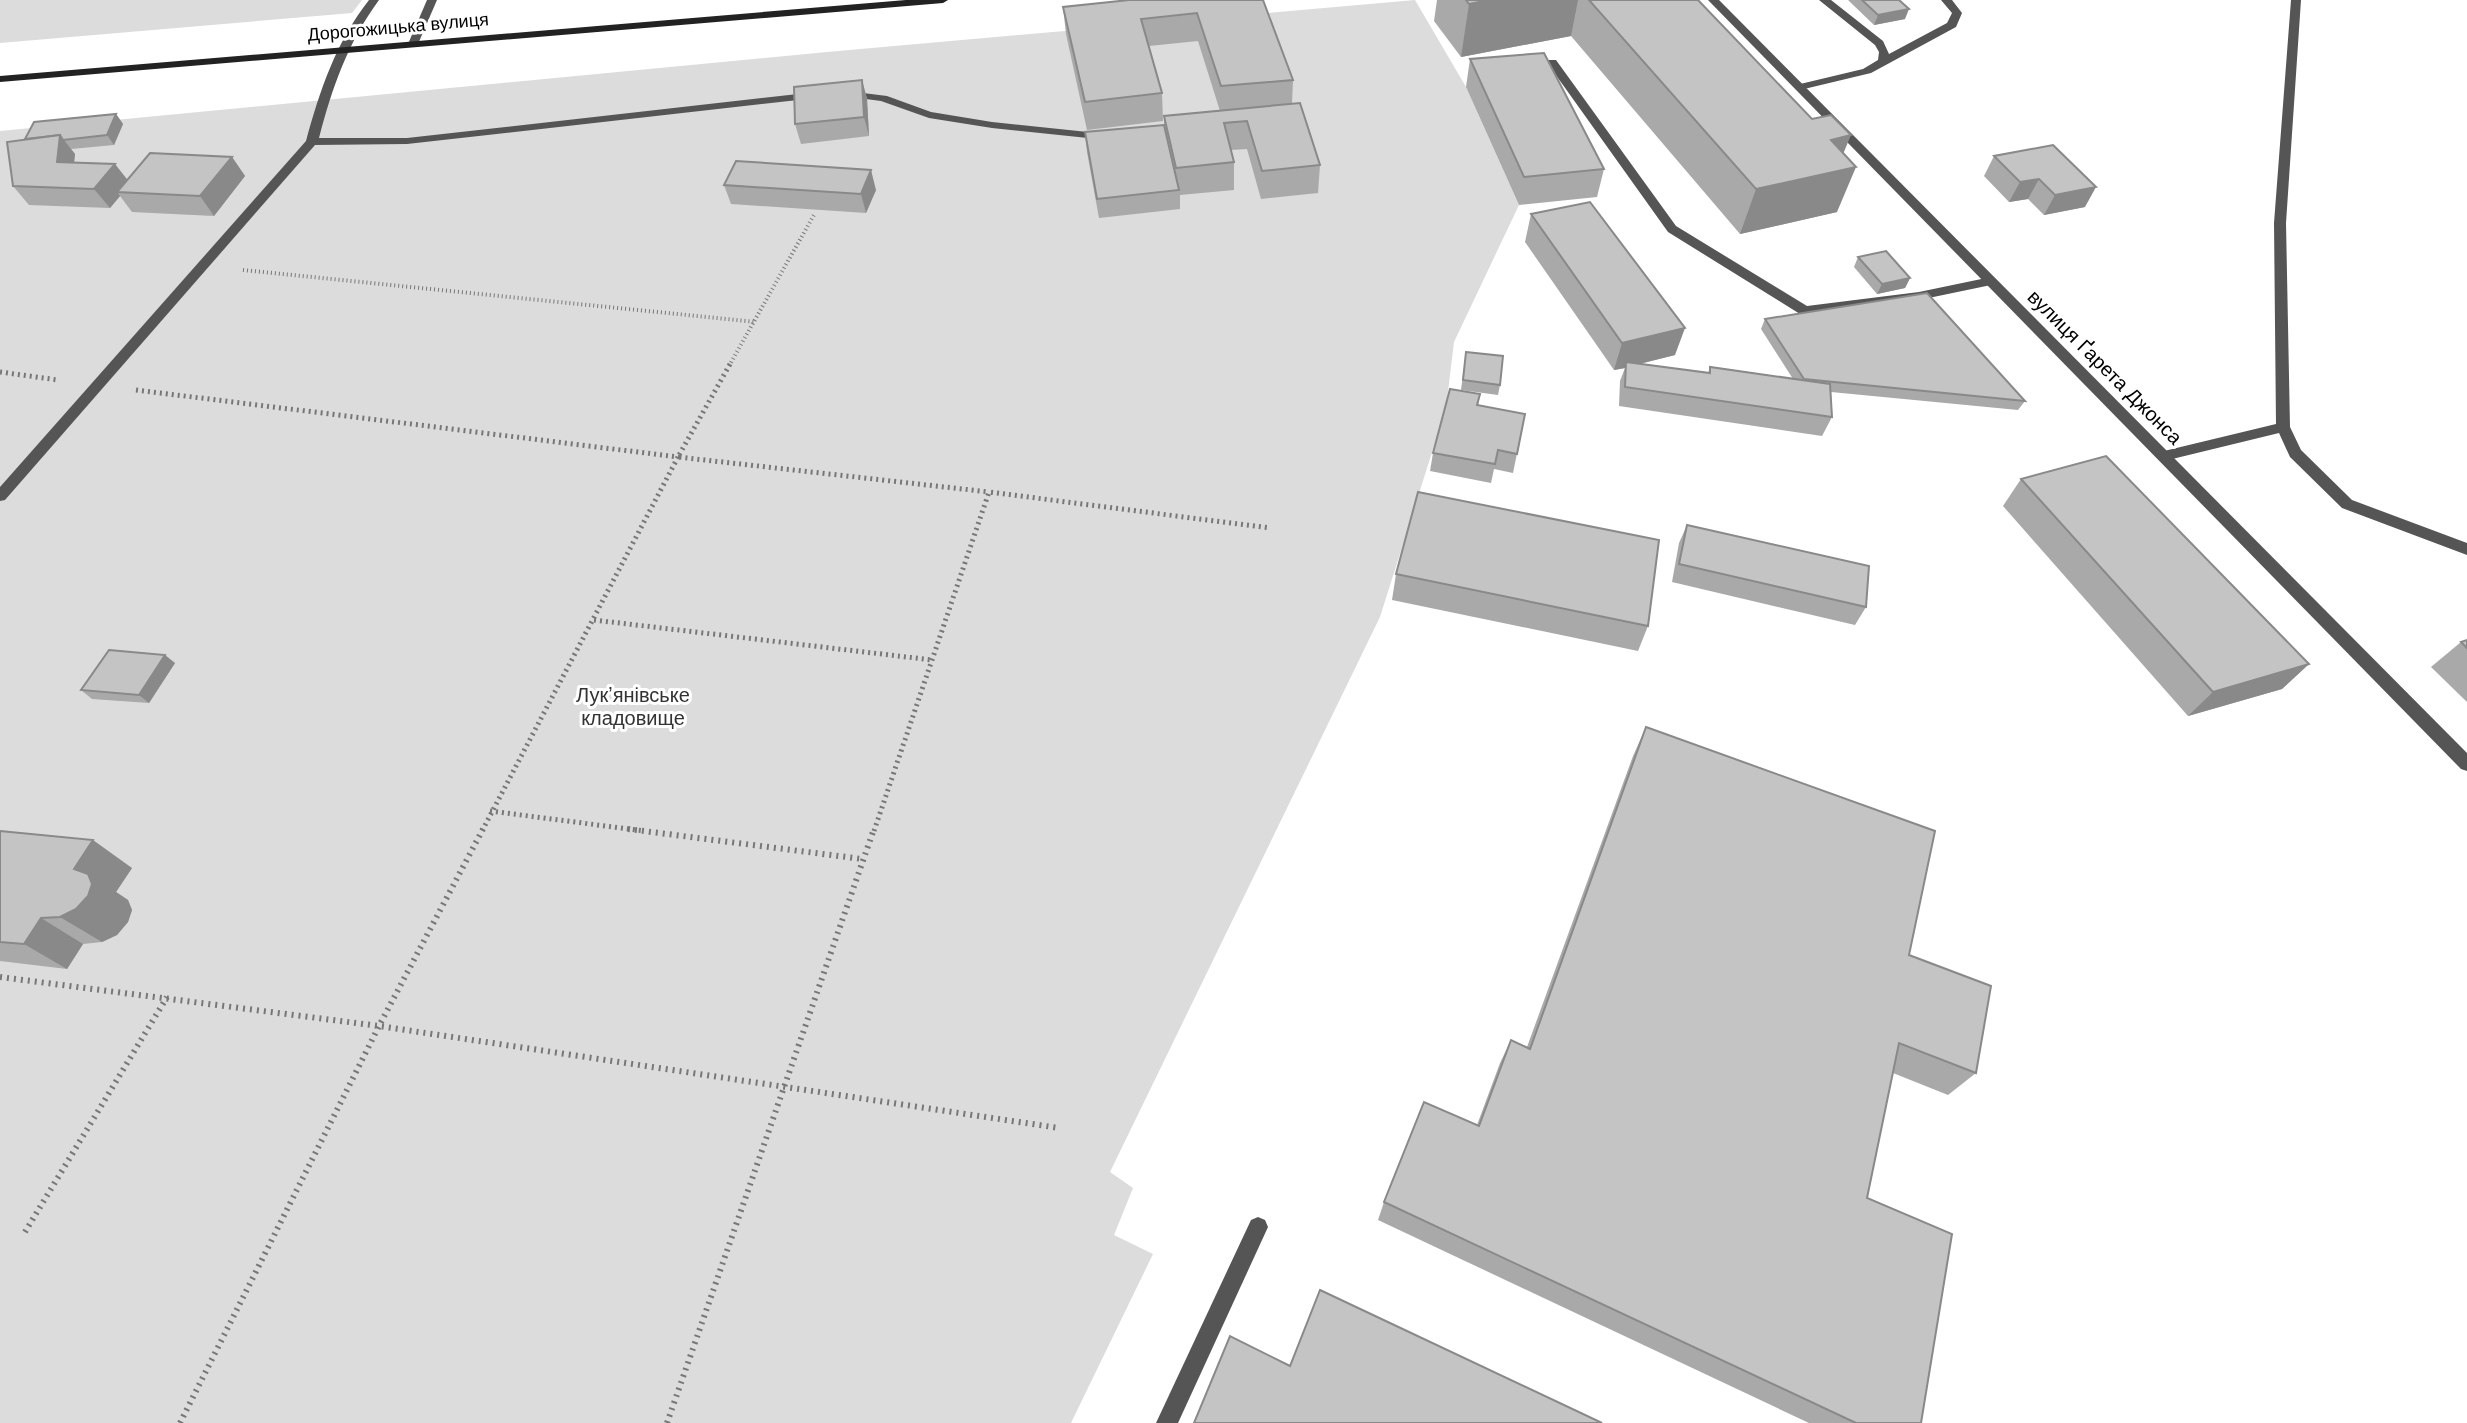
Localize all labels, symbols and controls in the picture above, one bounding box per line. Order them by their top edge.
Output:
street label: Дорогожицька вулиця [307,9,489,45]
street label: вулиця Ґарета Джонса [2023,285,2187,449]
park label: Лукʼянівське кладовище [576,684,690,729]

